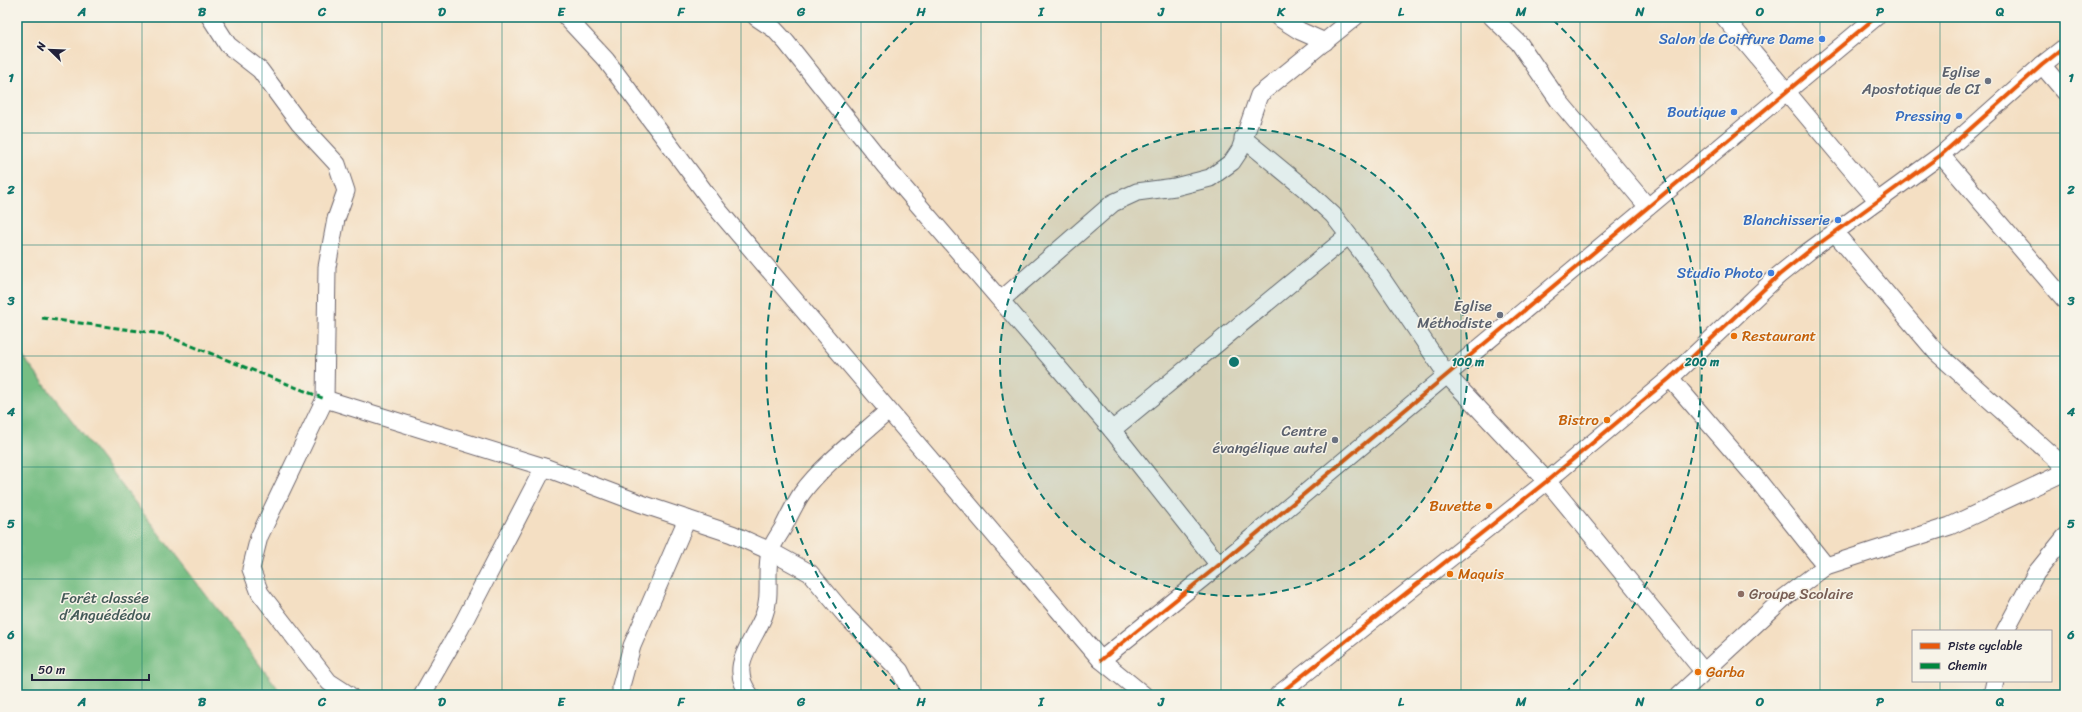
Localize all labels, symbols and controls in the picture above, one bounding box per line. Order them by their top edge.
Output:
text: A [77,0,86,23]
text: B [198,0,207,23]
text: C [317,0,327,23]
text: D [438,0,446,23]
text: E [557,0,566,23]
text: F [676,0,685,23]
text: G [796,0,806,23]
text: H [915,0,926,23]
text: I [1037,0,1045,23]
text: J [1157,0,1165,23]
text: K [1276,0,1286,23]
text: L [1398,0,1405,23]
text: M [1515,0,1527,23]
text: N [1634,0,1645,23]
text: O [1755,0,1765,23]
text: P [1876,0,1884,23]
text: Q [1995,0,2005,23]
place label: Salon de Coiffure Dame [1659,26,1814,52]
north arrow [30,30,70,70]
marker: Salon de Coiffure Dame [1817,34,1827,44]
text: N [31,39,52,54]
place label: Eglise Apostotique de CI [1861,59,1981,102]
text: 1 [8,66,14,89]
text: 1 [2068,66,2074,89]
marker: Eglise Apostotique de CI [1983,76,1993,86]
place label: Boutique [1667,99,1726,125]
place label: Pressing [1895,103,1951,129]
marker: Boutique [1729,107,1739,117]
marker: Pressing [1954,111,1964,121]
text: 2 [6,178,15,201]
text: 2 [2066,178,2075,201]
place label: Blanchisserie [1743,207,1830,233]
marker: Blanchisserie [1833,215,1843,225]
place label: Studio Photo [1677,260,1763,286]
marker: Studio Photo [1766,268,1776,278]
text: 3 [6,289,15,312]
text: 3 [2066,289,2075,312]
place label: Eglise Méthodiste [1417,293,1492,336]
marker: Eglise Méthodiste [1495,310,1505,320]
place label: Restaurant [1742,323,1817,349]
marker: Restaurant [1729,331,1739,341]
text: 100 m [1452,351,1485,373]
text: 200 m [1684,351,1720,373]
centre of rings [1227,355,1241,369]
text: 4 [6,400,16,423]
text: 4 [2066,400,2076,423]
place label: Bistro [1558,407,1599,433]
marker: Bistro [1602,415,1612,425]
place label: Centre évangélique autel [1212,418,1328,461]
marker: Centre évangélique autel [1330,435,1340,445]
place label: Buvette [1429,493,1481,519]
marker: Buvette [1484,501,1494,511]
text: 5 [7,512,15,535]
text: 5 [2067,512,2075,535]
place label: Maquis [1458,561,1504,587]
marker: Maquis [1445,569,1455,579]
place label: Groupe Scolaire [1749,581,1854,607]
park label: Forêt classée d’Anguédédou [59,585,151,628]
marker: Groupe Scolaire [1736,589,1746,599]
text: 6 [6,623,15,646]
text: 6 [2066,623,2075,646]
legend [1912,630,2052,682]
text: Piste cyclable [1948,635,2022,657]
text: Chemin [1948,655,1987,677]
scale bar [32,656,149,682]
text: 50 m [38,659,65,681]
place label: Garba [1706,659,1745,685]
marker: Garba [1693,667,1703,677]
text: A [77,690,86,712]
text: B [198,690,207,712]
text: C [317,690,327,712]
text: D [438,690,446,712]
text: E [557,690,566,712]
text: F [676,690,685,712]
text: G [796,690,806,712]
text: H [915,690,926,712]
text: I [1037,690,1045,712]
text: J [1157,690,1165,712]
text: K [1276,690,1286,712]
text: L [1398,690,1405,712]
text: M [1515,690,1527,712]
text: N [1634,690,1645,712]
text: O [1755,690,1765,712]
text: P [1876,690,1884,712]
text: Q [1995,690,2005,712]

